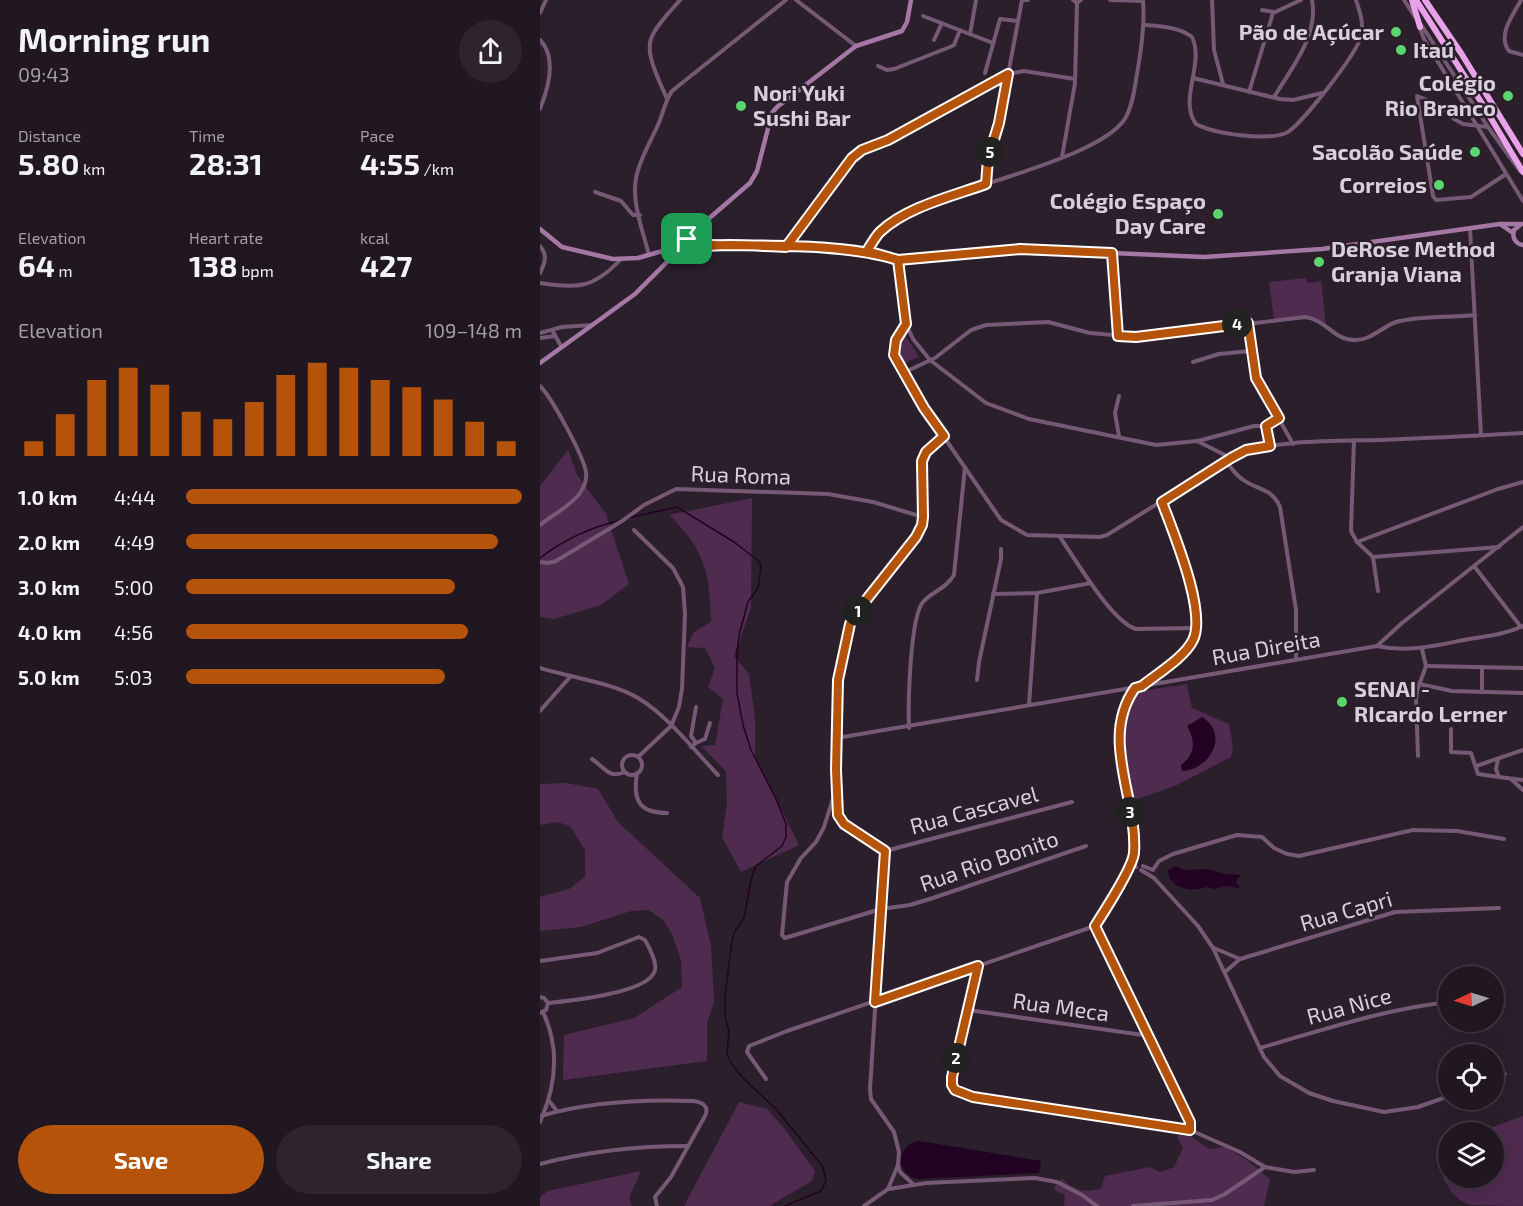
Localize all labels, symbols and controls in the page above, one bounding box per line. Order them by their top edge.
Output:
place label: Pão de Açúcar [1239,18,1385,46]
text: Morning run [18,19,210,59]
button: share [459,20,522,83]
marker: Pão de Açúcar [1389,25,1403,39]
place label: Itaú [1413,36,1454,62]
marker: Itaú [1394,43,1408,57]
text: 09:43 [18,62,70,86]
place label: Colégio Rio Branco [1385,69,1496,120]
place label: Nori Yuki Sushi Bar [753,79,851,130]
marker: Colégio Rio Branco [1501,89,1515,103]
marker: Nori Yuki Sushi Bar [734,99,748,113]
text: Distance [18,126,81,145]
text: Time [189,126,225,145]
text: Pace [360,126,394,145]
pin: 5 [975,137,1005,167]
place label: Sacolão Saúde [1312,138,1463,164]
text: 5 [986,142,994,161]
text: 5.80 [18,145,80,181]
text: 28:31 [189,145,263,181]
text: 4:55 [360,145,420,181]
marker: Sacolão Saúde [1468,145,1482,159]
text: km [80,159,105,178]
text: /km [420,159,454,178]
place label: Correios [1339,171,1427,197]
marker: Correios [1432,178,1446,192]
place label: Colégio Espaço Day Care [1050,187,1206,239]
marker: Colégio Espaço Day Care [1211,207,1225,221]
pin [661,213,712,264]
icon: arrive [670,222,703,255]
text: Elevation [18,228,86,247]
text: Heart rate [189,228,263,247]
text: kcal [360,228,389,247]
place label: DeRose Method Granja Viana [1331,235,1495,286]
text: 64 [18,247,55,283]
text: 138 [189,247,238,283]
text: 427 [360,247,412,283]
marker: DeRose Method Granja Viana [1312,255,1326,269]
text: m [55,261,72,280]
text: bpm [238,261,274,280]
pin: 4 [1222,309,1252,339]
text: 4 [1232,314,1242,333]
text: Elevation [18,318,103,342]
text: 109–148 m [425,318,522,342]
street label: Rua Roma [690,459,792,489]
text: 1.0 km [18,485,77,509]
text: 4:44 [114,485,156,509]
text: 2.0 km [18,530,80,554]
text: 4:49 [114,530,155,554]
text: 3.0 km [18,575,80,599]
text: 5:00 [114,575,154,599]
pin: 1 [843,596,873,626]
text: 1 [855,601,861,620]
text: 4.0 km [18,620,81,644]
text: 4:56 [114,620,153,644]
street label: Rua Direita [1210,625,1322,669]
text: 5.0 km [18,665,80,689]
text: 5:03 [114,665,153,689]
place label: SENAI - RIcardo Lerner [1354,675,1508,726]
marker: SENAI - RIcardo Lerner [1335,695,1349,709]
street label: Rua Cascavel [907,779,1041,839]
pin: 3 [1115,797,1145,827]
text: 3 [1125,802,1135,821]
street label: Rua Rio Bonito [916,824,1061,896]
street label: Rua Capri [1297,884,1395,936]
north arrow [1438,966,1504,1032]
map controls [1438,966,1504,1188]
street label: Rua Nice [1304,981,1394,1029]
street label: Rua Meca [1011,986,1111,1026]
pin: 2 [941,1043,971,1073]
button: locate [1438,1044,1504,1110]
text: 2 [951,1048,961,1067]
button: layers [1438,1122,1504,1188]
button: Save [18,1125,264,1194]
button: Share [276,1125,522,1194]

